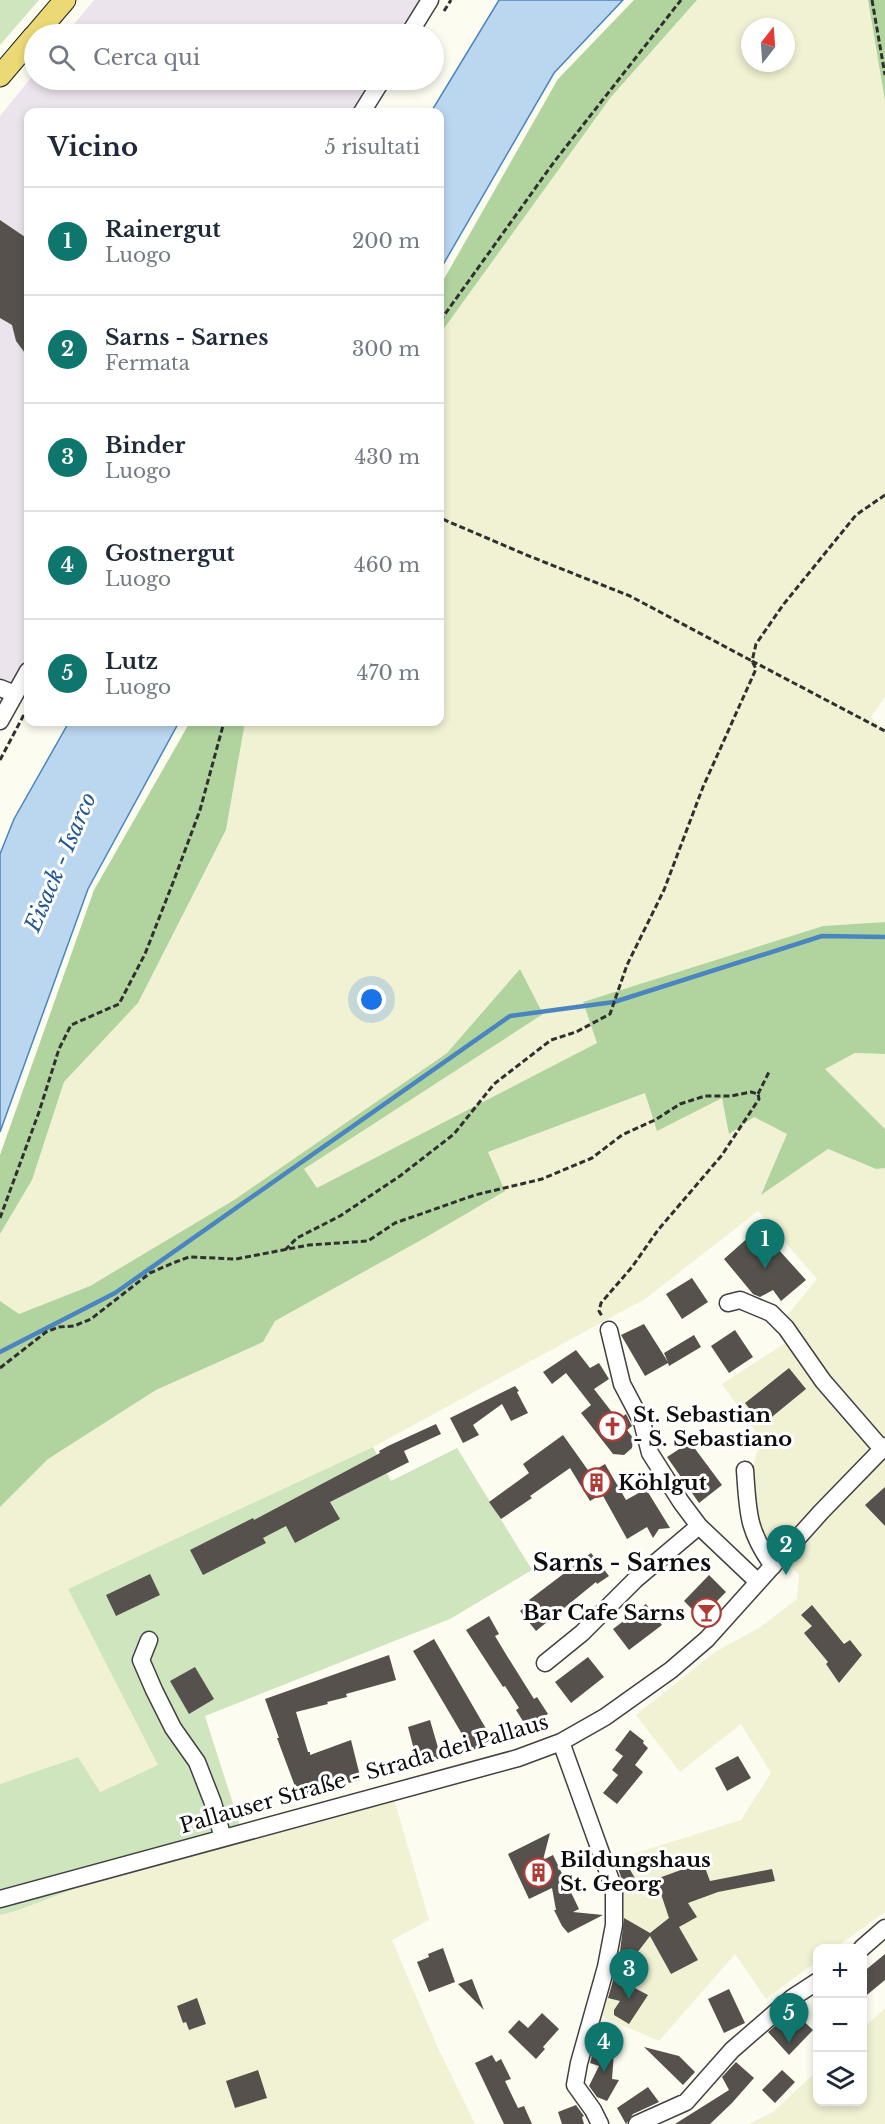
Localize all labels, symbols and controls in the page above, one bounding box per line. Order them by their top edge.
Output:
north arrow [741,18,795,72]
search box [24,24,444,90]
icon: search [45,41,78,74]
text: Cerca qui [93,44,200,71]
text: Vicino [48,131,138,163]
text: 5 risultati [325,135,420,159]
text: Rainergut [105,216,221,243]
text: 1 [63,229,72,253]
text: 200 m [352,229,420,253]
text: Luogo [105,243,171,267]
text: Sarns - Sarnes [105,324,268,351]
text: 2 [61,337,74,361]
text: 300 m [352,337,420,361]
text: Fermata [105,351,190,375]
text: Binder [105,432,186,459]
text: 3 [61,445,74,469]
text: 430 m [355,445,420,469]
text: Luogo [105,459,171,483]
text: Gostnergut [105,540,235,567]
text: 4 [61,553,74,577]
text: 460 m [354,553,420,577]
text: Luogo [105,567,171,591]
text: Lutz [105,648,158,675]
text: 5 [62,661,73,685]
text: 470 m [357,661,420,685]
text: Luogo [105,675,171,699]
water label: Eisack - Isarco [19,788,102,937]
your location [357,985,386,1014]
pin: 1 [746,1220,784,1269]
place label: St. Sebastian - S. Sebastiano [633,1402,792,1452]
church icon: St. Sebastian - S. Sebastiano [596,1411,628,1443]
building icon: Köhlgut [581,1467,613,1499]
place label: Köhlgut [618,1470,707,1496]
pin: 2 [766,1526,806,1575]
district label: Sarns - Sarnes [533,1548,711,1577]
bar icon: Bar Cafe Sarns [690,1597,722,1629]
place label: Bar Cafe Sarns [523,1600,685,1626]
street label: Pallauser Straße - Strada dei Pallaus [177,1709,551,1839]
place label: Bildungshaus St. Georg [560,1847,711,1897]
building icon: Bildungshaus St. Georg [523,1856,555,1888]
map controls [813,1944,867,2106]
button: + [813,1944,867,1998]
pin: 3 [610,1950,648,1999]
pin: 5 [770,1994,808,2043]
button: − [813,1998,867,2052]
pin: 4 [584,2022,624,2072]
button: layers [813,2052,867,2106]

